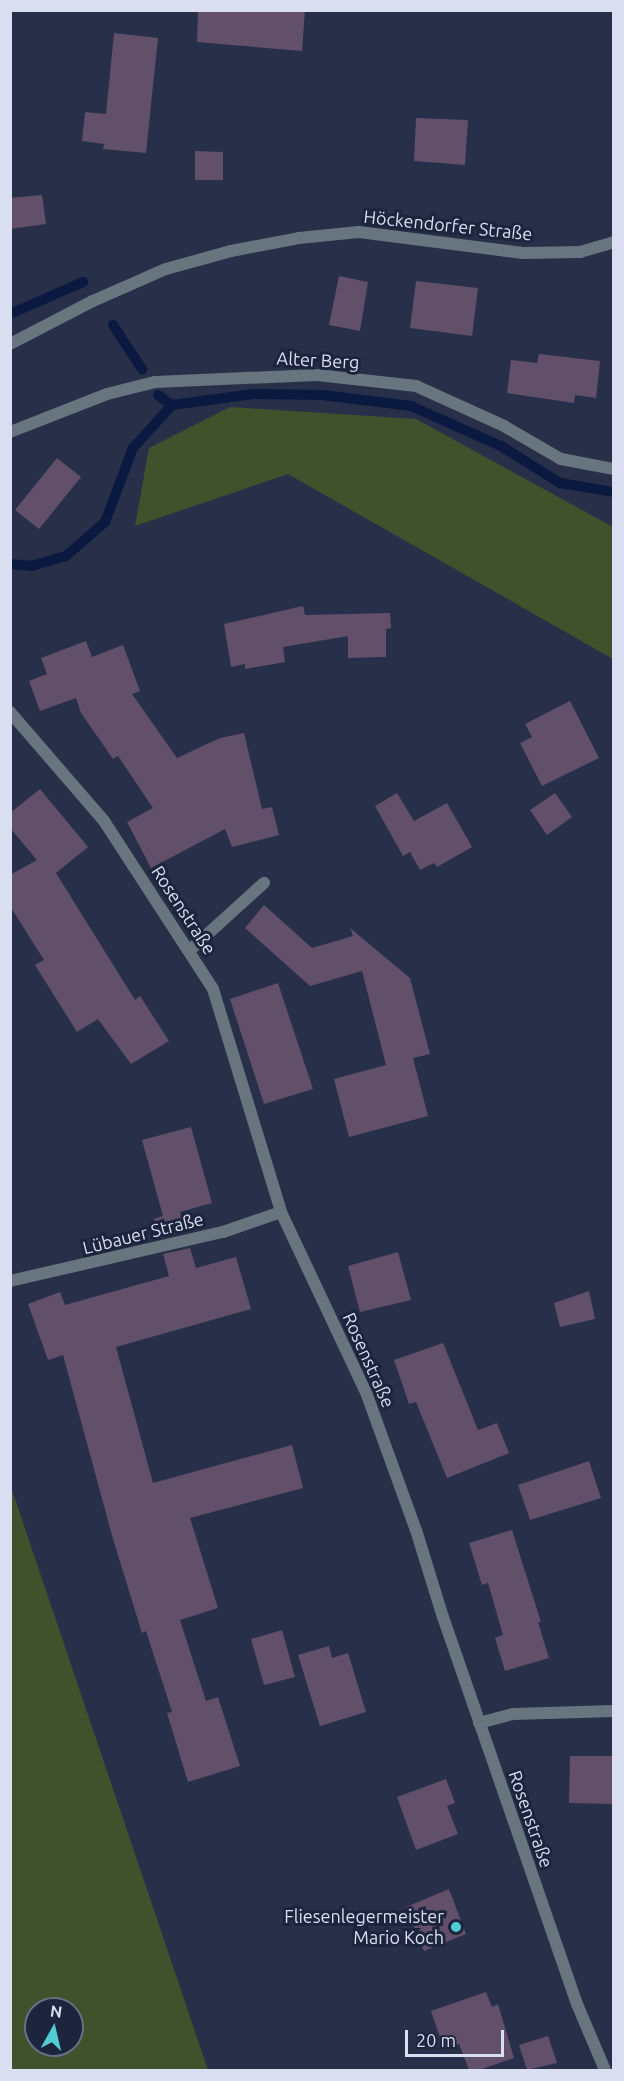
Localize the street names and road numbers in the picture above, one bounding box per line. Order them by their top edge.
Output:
street label: Höckendorfer Straße [363,205,533,245]
street label: Alter Berg [276,347,360,373]
street label: Rosenstraße [147,862,221,958]
street label: Lübauer Straße [80,1208,206,1258]
street label: Rosenstraße [338,1309,400,1411]
street label: Rosenstraße [504,1768,558,1870]

